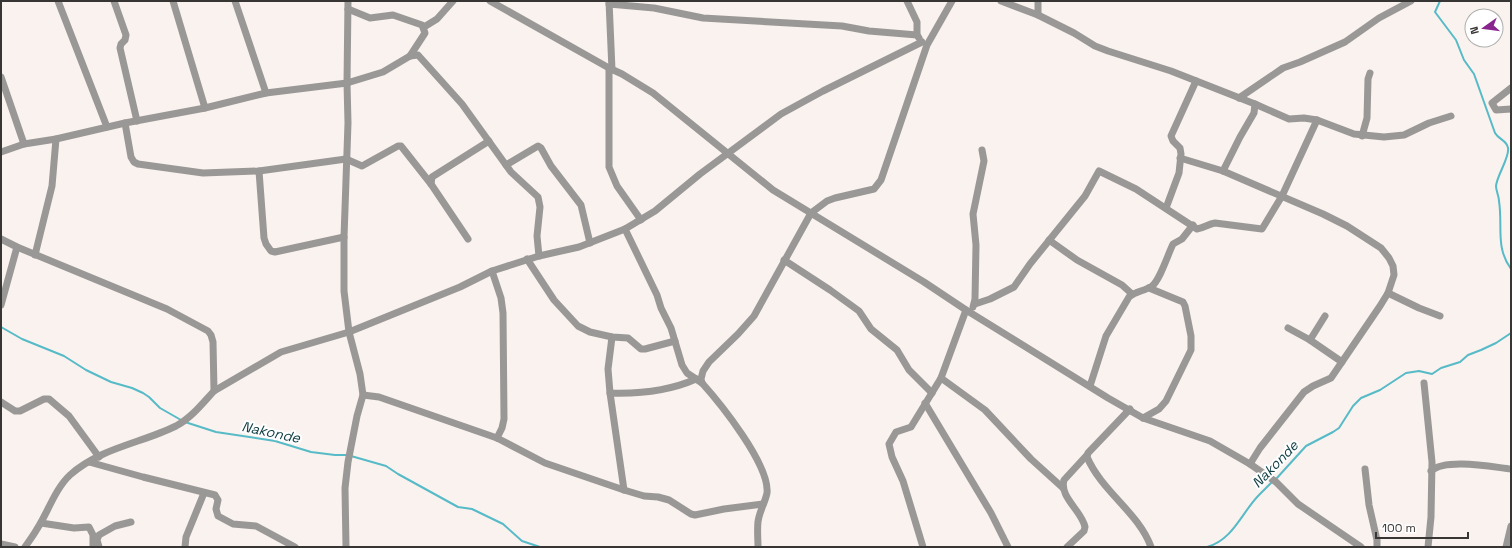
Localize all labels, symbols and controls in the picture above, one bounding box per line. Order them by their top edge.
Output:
north arrow [1464,8,1504,48]
text: N [1467,25,1482,36]
water label: Nakonde [240,417,302,447]
water label: Nakonde [1248,436,1302,491]
scale bar [1376,514,1468,540]
text: 100 m [1382,520,1416,536]

